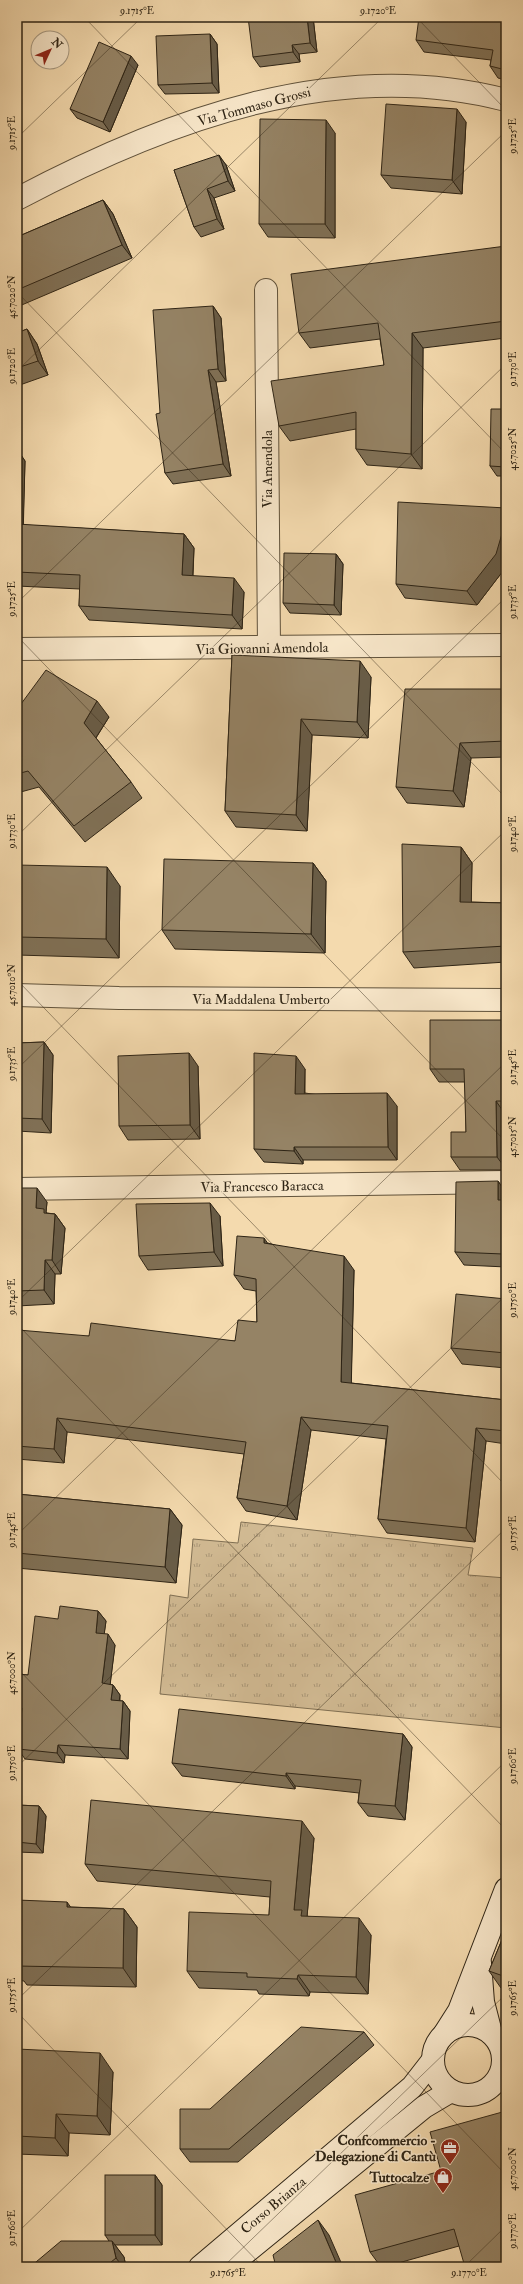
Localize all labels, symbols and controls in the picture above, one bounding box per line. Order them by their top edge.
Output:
text: 9.1715°E [119,5,154,17]
text: 9.1720°E [359,5,396,17]
north arrow [30,30,70,70]
text: N [48,35,66,52]
street label: Via Tommaso Grossi [196,83,313,130]
text: 9.1715°E [6,116,18,151]
text: 9.1725°E [507,118,519,155]
text: 45.7020°N [6,275,18,319]
text: 9.1720°E [6,348,18,385]
text: 9.1730°E [507,352,519,387]
text: 45.7025°N [507,428,519,470]
street label: Via Amendola [259,430,276,508]
text: 9.1725°E [6,581,18,618]
text: 9.1735°E [507,585,519,620]
street label: Via Giovanni Amendola [195,639,329,658]
text: 9.1730°E [6,814,18,849]
text: 9.1740°E [507,816,519,853]
text: 45.7010°N [6,964,18,1006]
street label: Via Maddalena Umberto [192,991,330,1008]
text: 9.1735°E [6,1047,18,1082]
text: 9.1745°E [507,1049,519,1086]
text: 45.7015°N [507,1116,519,1158]
street label: Via Francesco Baracca [200,1177,324,1196]
text: 9.1740°E [6,1279,18,1316]
text: 9.1750°E [507,1282,519,1319]
text: 9.1745°E [6,1512,18,1549]
text: 9.1755°E [507,1516,519,1551]
text: 45.7000°N [6,1651,18,1695]
text: 9.1750°E [6,1745,18,1782]
text: 9.1760°E [507,1748,519,1785]
text: 9.1755°E [6,1978,18,2013]
text: 9.1765°E [507,1980,519,2017]
place label: Confcommercio - Delegazione di Cantù [315,2132,437,2166]
office icon: Confcommercio - Delegazione di Cantù [439,2137,461,2165]
text: 45.7000°N [507,2147,519,2191]
shop icon: Tuttocalze [432,2166,454,2194]
place label: Tuttocalze [368,2169,429,2186]
street label: Corso Brianza [237,2173,310,2238]
text: 9.1760°E [6,2210,18,2247]
text: 9.1770°E [507,2213,519,2250]
text: 9.1765°E [209,2267,246,2279]
text: 9.1770°E [450,2267,487,2279]

